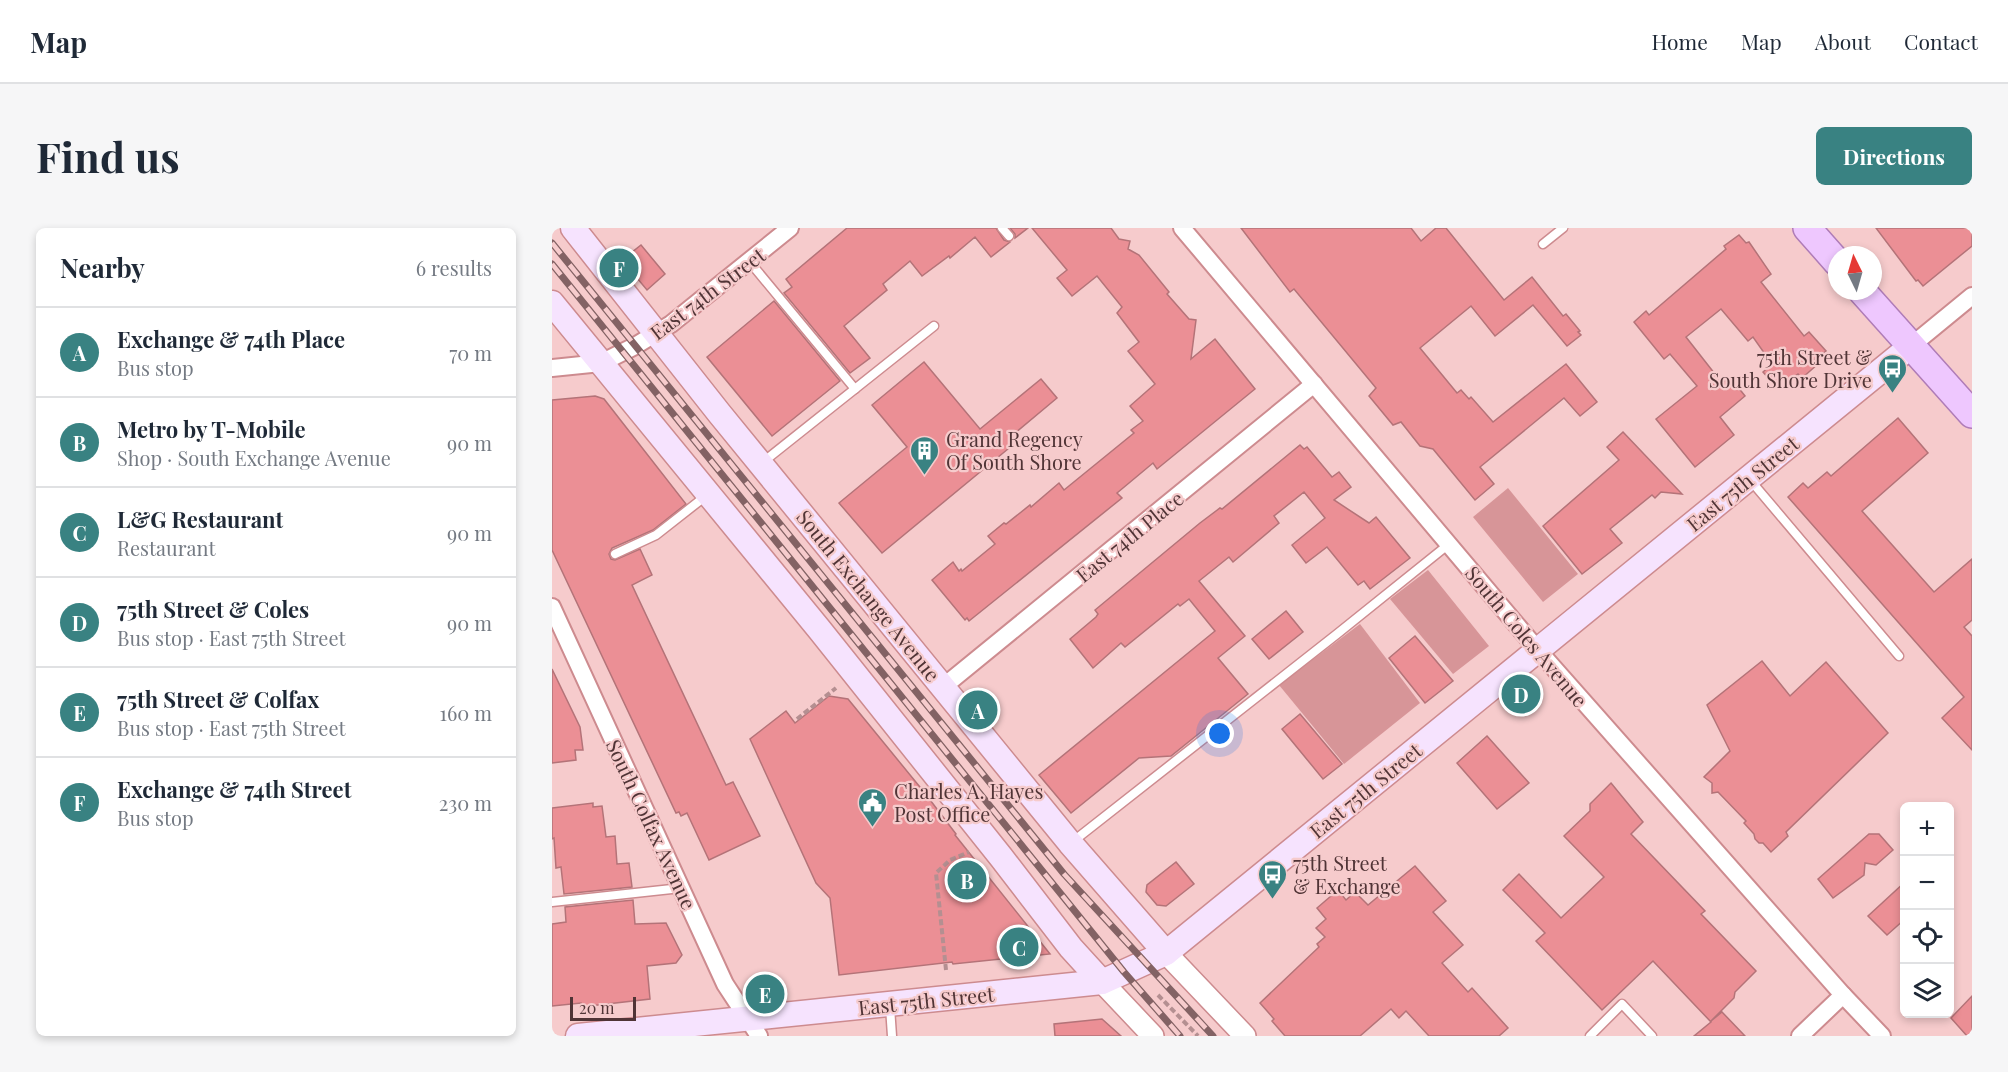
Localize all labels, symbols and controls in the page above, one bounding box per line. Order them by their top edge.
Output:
text: Map [30,23,87,60]
text: Home [1652,27,1708,55]
text: Map [1741,27,1782,55]
text: About [1815,27,1871,55]
text: Contact [1904,27,1978,55]
button: Directions [1816,127,1972,185]
text: Find us [36,128,180,184]
street label: East 74th Street [644,240,771,345]
pin: F [600,246,638,291]
north arrow [1828,246,1882,300]
text: Nearby [60,250,145,285]
text: 6 results [416,254,492,281]
text: Exchange & 74th Place [117,324,345,354]
text: A [73,339,86,366]
text: 70 m [449,339,492,366]
place label: 75th Street & South Shore Drive [1709,343,1872,393]
bus stop icon: 75th Street & South Shore Drive [1877,352,1909,394]
text: Bus stop [117,354,194,381]
text: Metro by T-Mobile [117,414,306,444]
place label: Grand Regency Of South Shore [946,425,1083,475]
text: B [73,429,86,456]
text: 90 m [447,429,492,456]
street label: East 75th Street [1680,429,1804,537]
building icon: Grand Regency Of South Shore [909,434,941,476]
text: Shop · South Exchange Avenue [117,444,391,471]
street label: East 74th Place [1070,484,1188,588]
text: L&G Restaurant [117,504,283,534]
street label: South Exchange Avenue [791,504,947,686]
text: C [72,519,87,546]
text: 90 m [447,519,492,546]
text: Restaurant [117,534,216,561]
street label: South Coles Avenue [1460,560,1594,712]
text: 75th Street & Coles [117,594,309,624]
text: D [72,609,87,636]
text: 90 m [447,609,492,636]
text: Bus stop · East 75th Street [117,624,346,651]
pin: D [1502,672,1540,716]
text: 75th Street & Colfax [117,684,319,714]
pin: A [958,688,998,732]
text: E [73,699,86,726]
text: 160 m [440,699,492,726]
text: Bus stop · East 75th Street [117,714,346,741]
your location [1205,719,1234,748]
street label: South Colfax Avenue [601,735,703,913]
street label: East 75th Street [1303,736,1427,844]
text: Exchange & 74th Street [117,774,351,804]
place label: Charles A. Hayes Post Office [894,777,1043,827]
public building icon: Charles A. Hayes Post Office [857,786,889,828]
text: F [74,789,85,816]
text: 230 m [439,789,492,816]
map controls [1900,802,1954,1018]
button: + [1900,802,1954,856]
text: Bus stop [117,804,194,831]
place label: 75th Street & Exchange [1293,849,1401,899]
button: − [1900,856,1954,910]
pin: B [948,858,986,902]
bus stop icon: 75th Street & Exchange [1256,858,1288,900]
button: locate [1900,910,1954,964]
pin: C [1000,924,1038,970]
button: layers [1900,964,1954,1018]
pin: E [746,972,784,1017]
street label: East 75th Street [857,979,996,1021]
scale bar [570,994,636,1022]
text: 20 m [579,997,614,1018]

